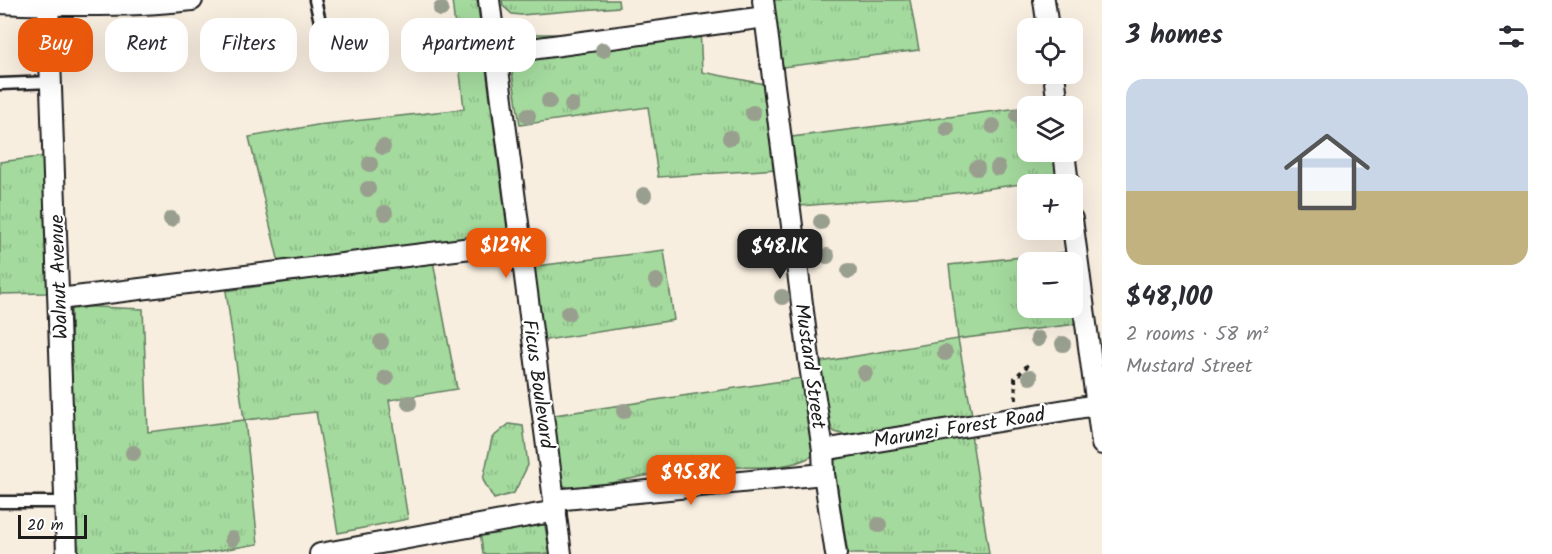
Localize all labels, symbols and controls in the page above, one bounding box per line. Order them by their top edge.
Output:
text: 3 homes [1126,15,1223,57]
chip: Buy [18,18,93,72]
chip: Rent [105,18,188,72]
chip: Filters [200,18,297,72]
chip: New [309,18,389,72]
chip: Apartment [401,18,536,72]
map controls [1017,18,1083,318]
button: locate [1017,18,1083,84]
icon: filters [1495,20,1528,53]
button: layers [1017,96,1083,162]
icon: home [1273,118,1381,226]
button: + [1017,174,1083,240]
street label: Walnut Avenue [42,214,78,340]
pin: $129K [464,228,548,279]
pin: $48.1K [731,229,829,280]
text: $129K [480,231,532,263]
text: $48.1K [751,232,809,264]
button: − [1017,252,1083,318]
text: $48,100 [1126,277,1212,319]
street label: Mustard Street [784,301,834,431]
street label: Ficus Boulevard [512,318,562,452]
text: 2 rooms · 58 m² [1126,319,1268,351]
text: Mustard Street [1126,351,1252,383]
street label: Marunzi Forest Road [871,399,1048,458]
pin: $95.8K [642,455,740,506]
text: $95.8K [661,458,721,490]
scale bar [18,512,87,540]
text: 20 m [27,513,63,538]

